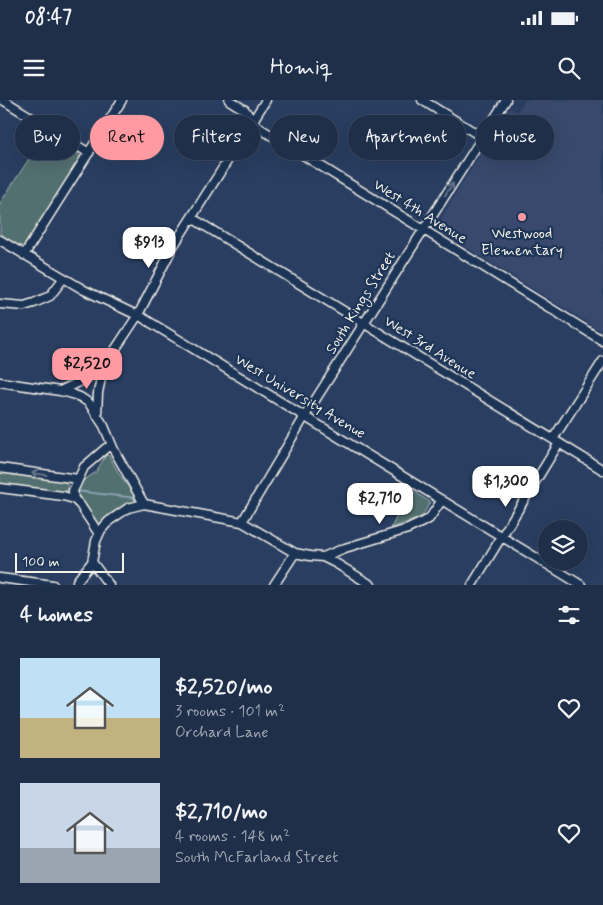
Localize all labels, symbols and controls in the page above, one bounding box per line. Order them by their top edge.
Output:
text: 08:47 [25,5,72,30]
icon: menu [20,54,48,82]
text: Homiq [270,54,333,82]
icon: search [555,54,583,82]
chip: Buy [15,115,80,160]
chip: Rent [90,115,164,160]
chip: Filters [174,115,260,160]
chip: New [270,115,338,160]
chip: Apartment [348,115,466,160]
chip: House [476,115,554,160]
street label: West 4th Avenue [369,175,471,249]
one-way arrow [444,183,454,197]
marker: Westwood Elementary [516,211,528,223]
place label: Westwood Elementary [481,224,563,261]
pin: $913 [119,226,179,269]
text: $913 [134,232,164,253]
street label: South Kings Street [321,248,402,359]
street label: West 3rd Avenue [380,312,480,384]
pin: $2,520 [46,348,128,390]
street label: West University Avenue [231,350,369,444]
text: $2,520 [63,353,111,374]
pin: $1,300 [465,466,547,508]
one-way arrow [31,468,47,478]
text: $1,300 [483,471,529,492]
pin: $2,710 [339,482,421,525]
text: $2,710 [358,488,402,509]
map controls [538,520,588,570]
button: layers [538,520,588,570]
scale bar [15,550,124,573]
text: 100 m [22,553,60,571]
text: 4 homes [20,601,93,629]
icon: filters [555,601,583,629]
text: $2,520/mo [175,673,272,701]
icon: home [60,678,120,738]
icon: heart [555,694,583,722]
text: 3 rooms · 101 m² [175,701,285,722]
text: Orchard Lane [175,722,268,743]
text: $2,710/mo [175,798,268,826]
icon: home [60,803,120,863]
icon: heart [555,819,583,847]
text: 4 rooms · 148 m² [175,826,290,847]
text: South McFarland Street [175,847,338,868]

